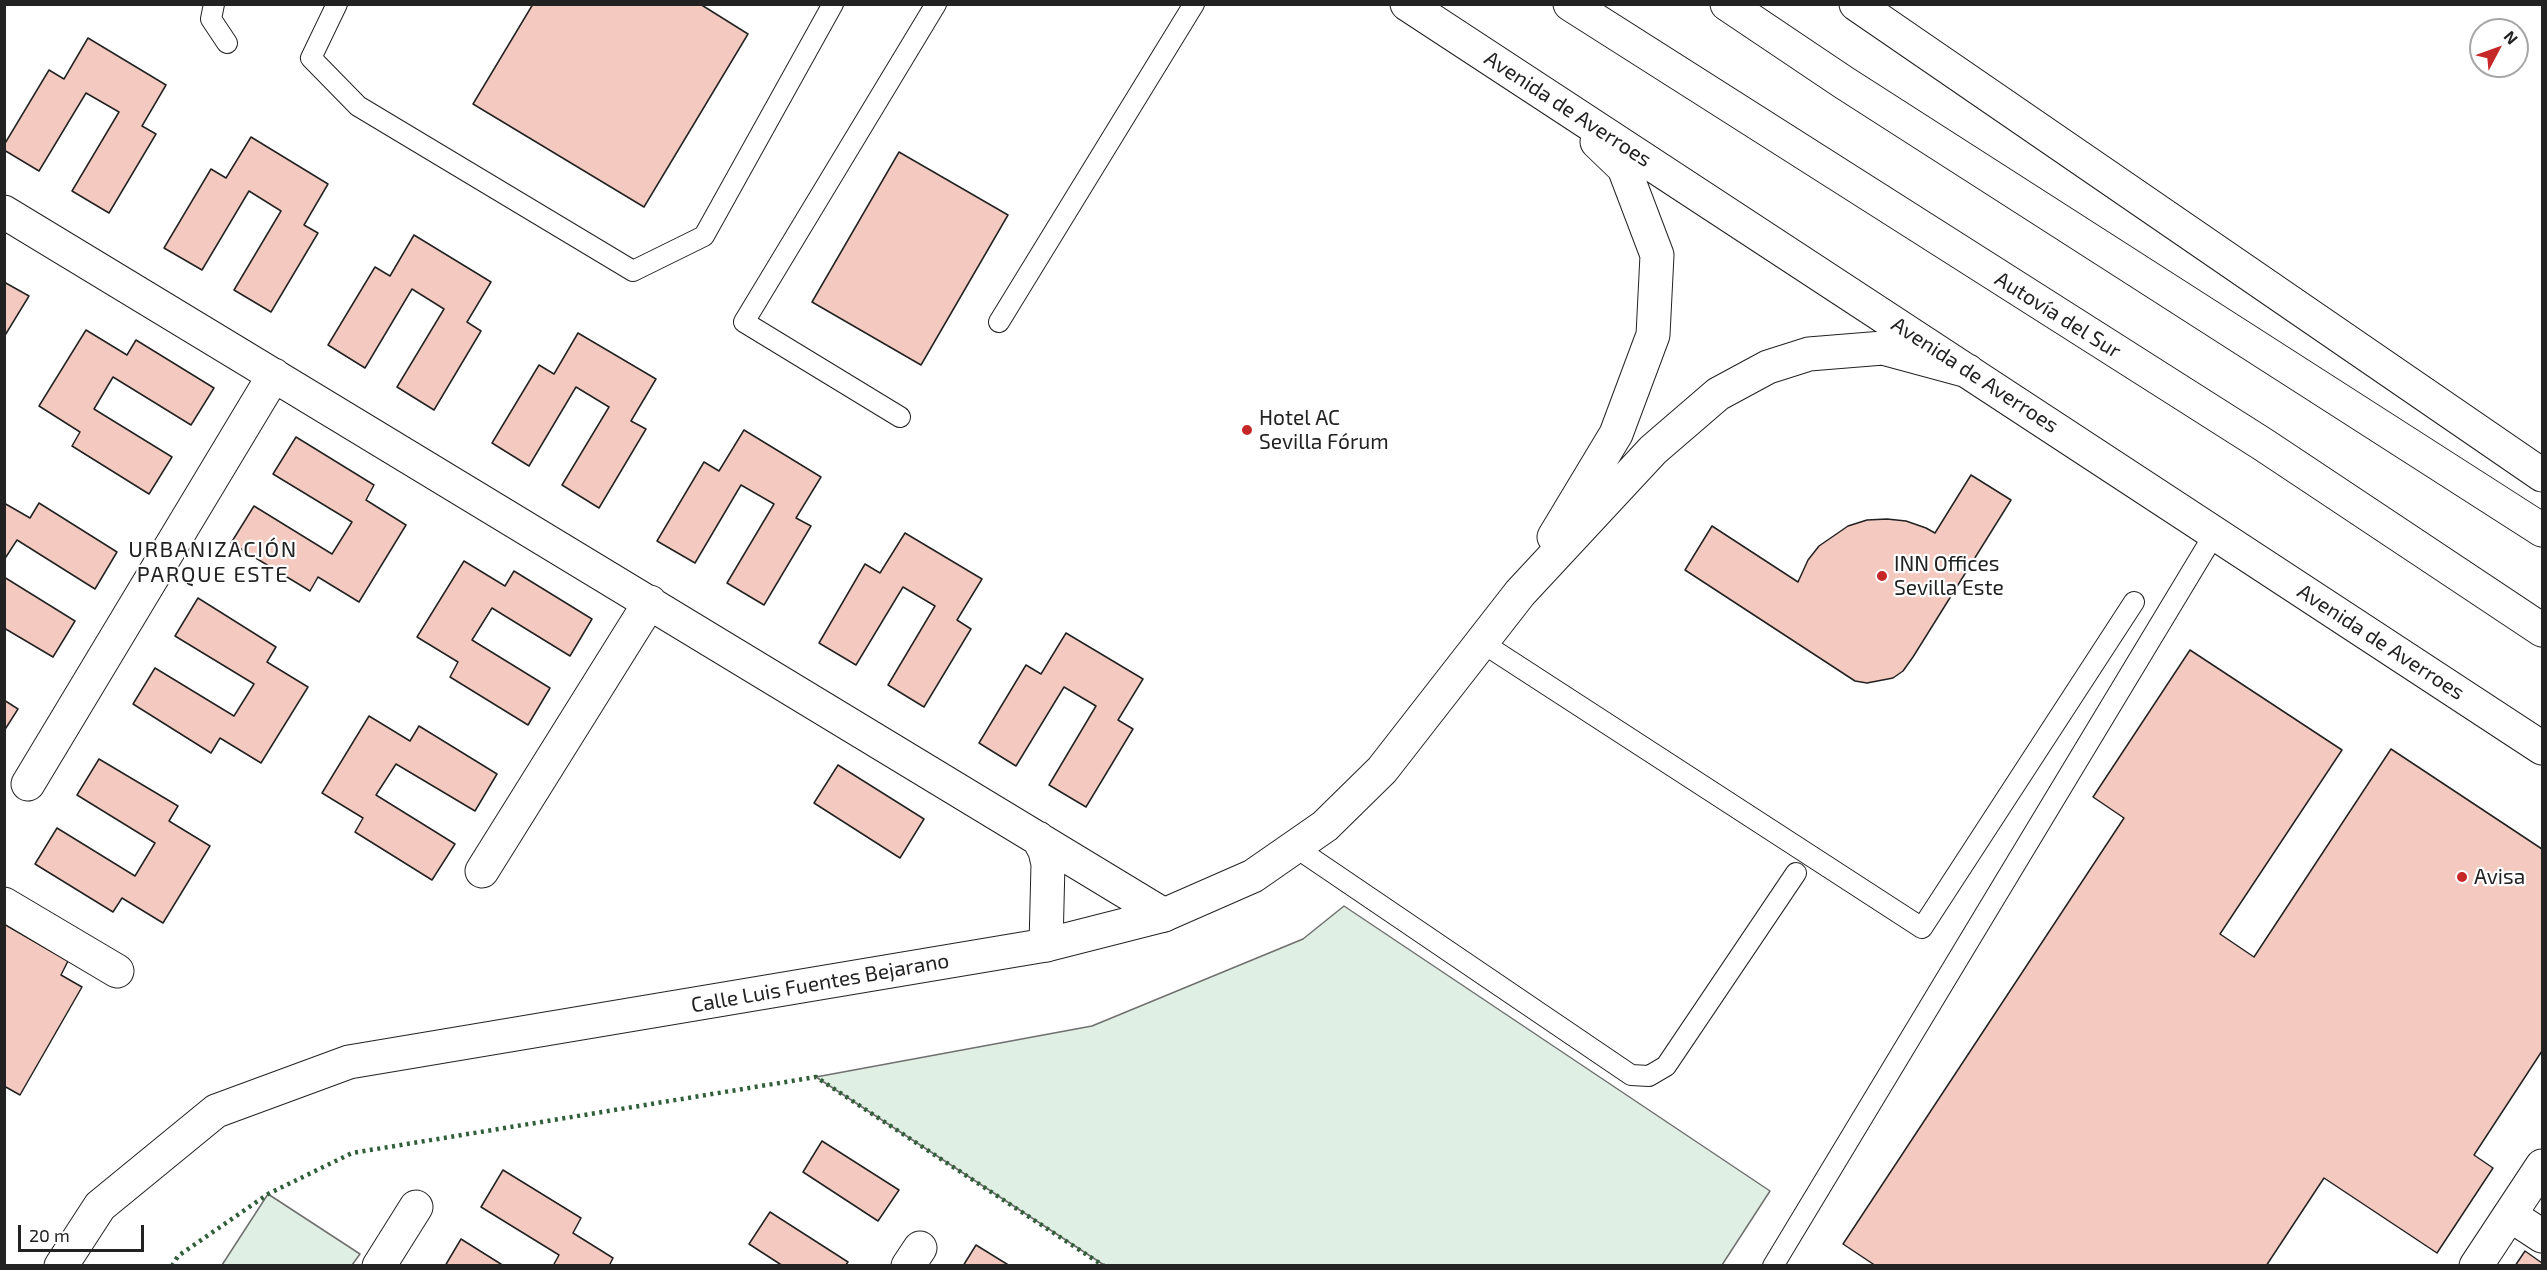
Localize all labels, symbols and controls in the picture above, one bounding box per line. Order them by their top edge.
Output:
north arrow [2469,18,2529,78]
text: N [2500,27,2522,48]
street label: Avenida de Averroes [1480,46,1656,172]
street label: Autovía del Sur [1990,266,2126,364]
street label: Avenida de Averroes [1887,312,2063,438]
place label: Hotel AC Sevilla Fórum [1259,405,1389,455]
marker: Hotel AC Sevilla Fórum [1240,423,1254,437]
district label: URBANIZACIÓN PARQUE ESTE [128,537,298,588]
place label: INN Offices Sevilla Este [1894,551,2004,601]
marker: INN Offices Sevilla Este [1875,569,1889,583]
street label: Avenida de Averroes [2293,579,2469,705]
place label: Avisa [2474,864,2525,890]
marker: Avisa [2455,870,2469,884]
street label: Calle Luis Fuentes Bejarano [689,948,951,1018]
scale bar [21,1213,147,1251]
text: 20 m [29,1224,70,1246]

